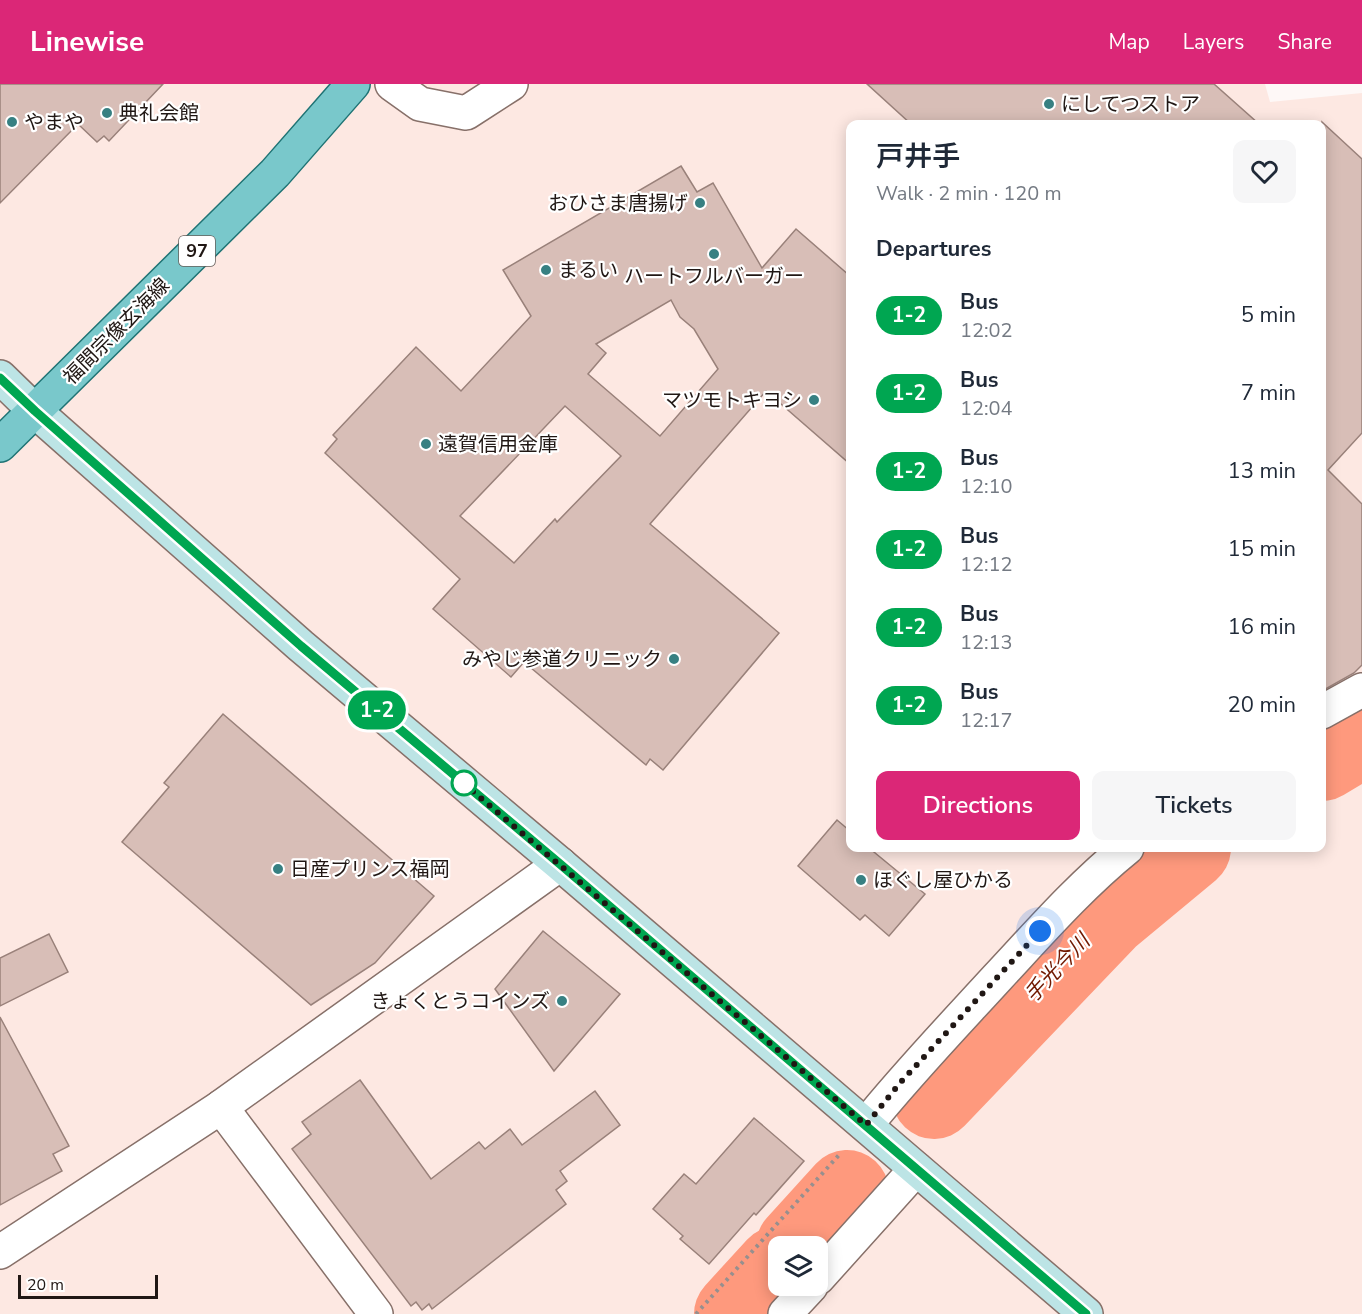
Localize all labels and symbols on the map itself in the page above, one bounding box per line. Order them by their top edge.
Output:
place label: にしてつストア [1061,91,1200,118]
marker: にしてつストア [1042,97,1056,111]
place label: 典礼会館 [119,100,199,127]
marker: 典礼会館 [100,106,114,120]
place label: やまや [24,109,84,136]
marker: やまや [5,115,19,129]
place label: おひさま唐揚げ [548,190,688,217]
marker: おひさま唐揚げ [693,196,707,210]
road number: 97 [179,236,215,266]
marker: ハートフルバーガー [707,247,721,261]
place label: まるい [558,257,618,284]
marker: まるい [539,263,553,277]
place label: ハートフルバーガー [624,263,804,290]
street label: 福間宗像玄海線 [57,272,175,390]
place label: マツモトキヨシ [662,387,802,414]
marker: マツモトキヨシ [807,393,821,407]
place label: 遠賀信用金庫 [438,431,558,458]
marker: 遠賀信用金庫 [419,437,433,451]
place label: みやじ参道クリニック [462,646,662,673]
marker: みやじ参道クリニック [667,652,681,666]
line badge: 1-2 [342,690,412,730]
unlabelled marker [451,770,477,796]
place label: 日産プリンス福岡 [290,856,450,883]
marker: 日産プリンス福岡 [271,862,285,876]
place label: ほぐし屋ひかる [873,867,1013,894]
marker: ほぐし屋ひかる [854,873,868,887]
your location [1025,916,1055,946]
water label: 手光今川 [1018,926,1097,1008]
place label: きょくとうコインズ [370,988,550,1015]
marker: きょくとうコインズ [555,994,569,1008]
scale bar [18,1272,158,1300]

